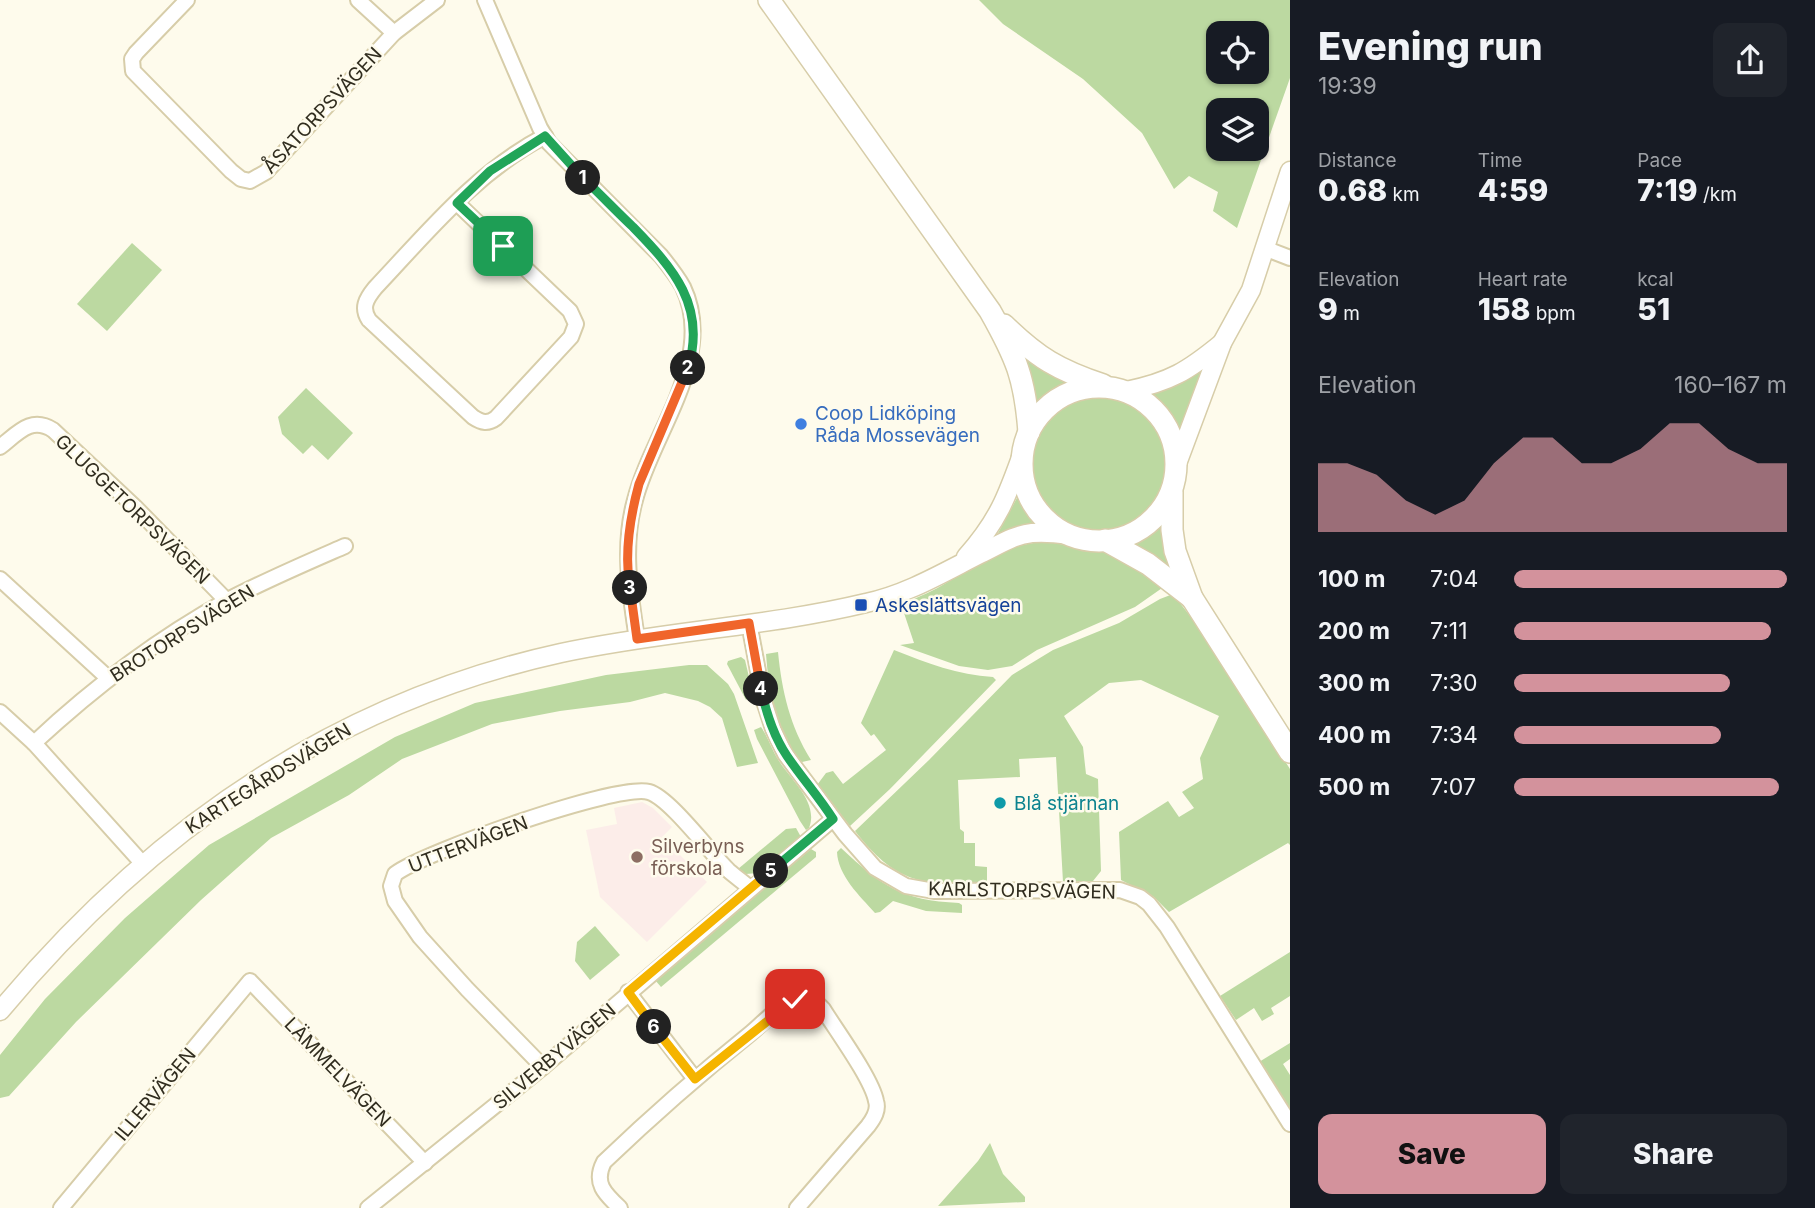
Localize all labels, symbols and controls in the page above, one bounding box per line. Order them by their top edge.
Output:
map controls [1206,21,1269,161]
button: locate [1206,21,1269,84]
text: Evening run [1318,23,1543,69]
button: share [1713,23,1787,97]
street label: ÅSATORPSVÄGEN [257,41,387,178]
text: 19:39 [1318,72,1377,100]
button: layers [1206,98,1269,161]
text: Distance [1318,149,1396,172]
text: Time [1478,149,1522,172]
text: Pace [1637,149,1682,172]
pin: 1 [566,160,600,196]
text: 1 [578,166,587,189]
text: 0.68 [1318,172,1387,208]
text: 4:59 [1478,172,1548,208]
text: 7:19 [1637,172,1698,208]
text: km [1387,183,1420,206]
text: /km [1698,183,1737,206]
pin [473,216,533,276]
icon: arrive [484,227,522,265]
text: Elevation [1318,268,1399,291]
text: Heart rate [1478,268,1568,291]
text: kcal [1637,268,1674,291]
text: 9 [1318,291,1338,327]
text: 158 [1478,291,1530,327]
text: 51 [1637,291,1670,327]
text: m [1338,302,1360,325]
text: bpm [1530,302,1576,325]
pin: 2 [670,350,706,386]
text: 2 [682,356,693,379]
text: Elevation [1318,371,1417,399]
text: 160–167 m [1674,371,1787,399]
place label: Coop Lidköping Råda Mossevägen [815,402,980,447]
marker: Coop Lidköping Råda Mossevägen [793,416,809,432]
street label: GLUGGETORPSVÄGEN [51,430,215,589]
text: 100 m [1318,565,1385,593]
text: 7:04 [1430,565,1478,593]
pin: 3 [612,570,648,606]
text: 3 [623,576,636,599]
street label: BROTORPSVÄGEN [106,580,259,687]
place label: Askeslättsvägen [875,594,1022,617]
marker: Askeslättsvägen [853,597,869,613]
text: 200 m [1318,617,1390,645]
text: 7:11 [1430,617,1468,645]
text: 300 m [1318,669,1390,697]
text: 7:30 [1430,669,1478,697]
pin: 4 [744,672,778,706]
text: 4 [754,677,767,700]
street label: KARTEGÅRDSVÄGEN [180,716,355,839]
text: 400 m [1318,721,1391,749]
text: 7:34 [1430,721,1478,749]
text: 500 m [1318,773,1390,801]
text: 7:07 [1430,773,1476,801]
place label: Blå stjärnan [1014,792,1119,815]
marker: Blå stjärnan [992,795,1008,811]
street label: UTTERVÄGEN [405,811,531,878]
place label: Silverbyns förskola [651,835,745,880]
marker: Silverbyns förskola [629,849,645,865]
pin: 5 [754,854,788,888]
text: 5 [764,859,777,882]
street label: KARLSTORPSVÄGEN [928,877,1116,904]
pin [765,969,825,1029]
icon: check [776,980,814,1018]
street label: SILVERBYVÄGEN [488,998,620,1114]
pin: 6 [636,1010,672,1044]
street label: LÄMMELVÄGEN [280,1013,396,1132]
text: 6 [647,1015,660,1038]
street label: ILLERVÄGEN [110,1043,201,1145]
button: Save [1318,1114,1546,1194]
button: Share [1560,1114,1787,1194]

